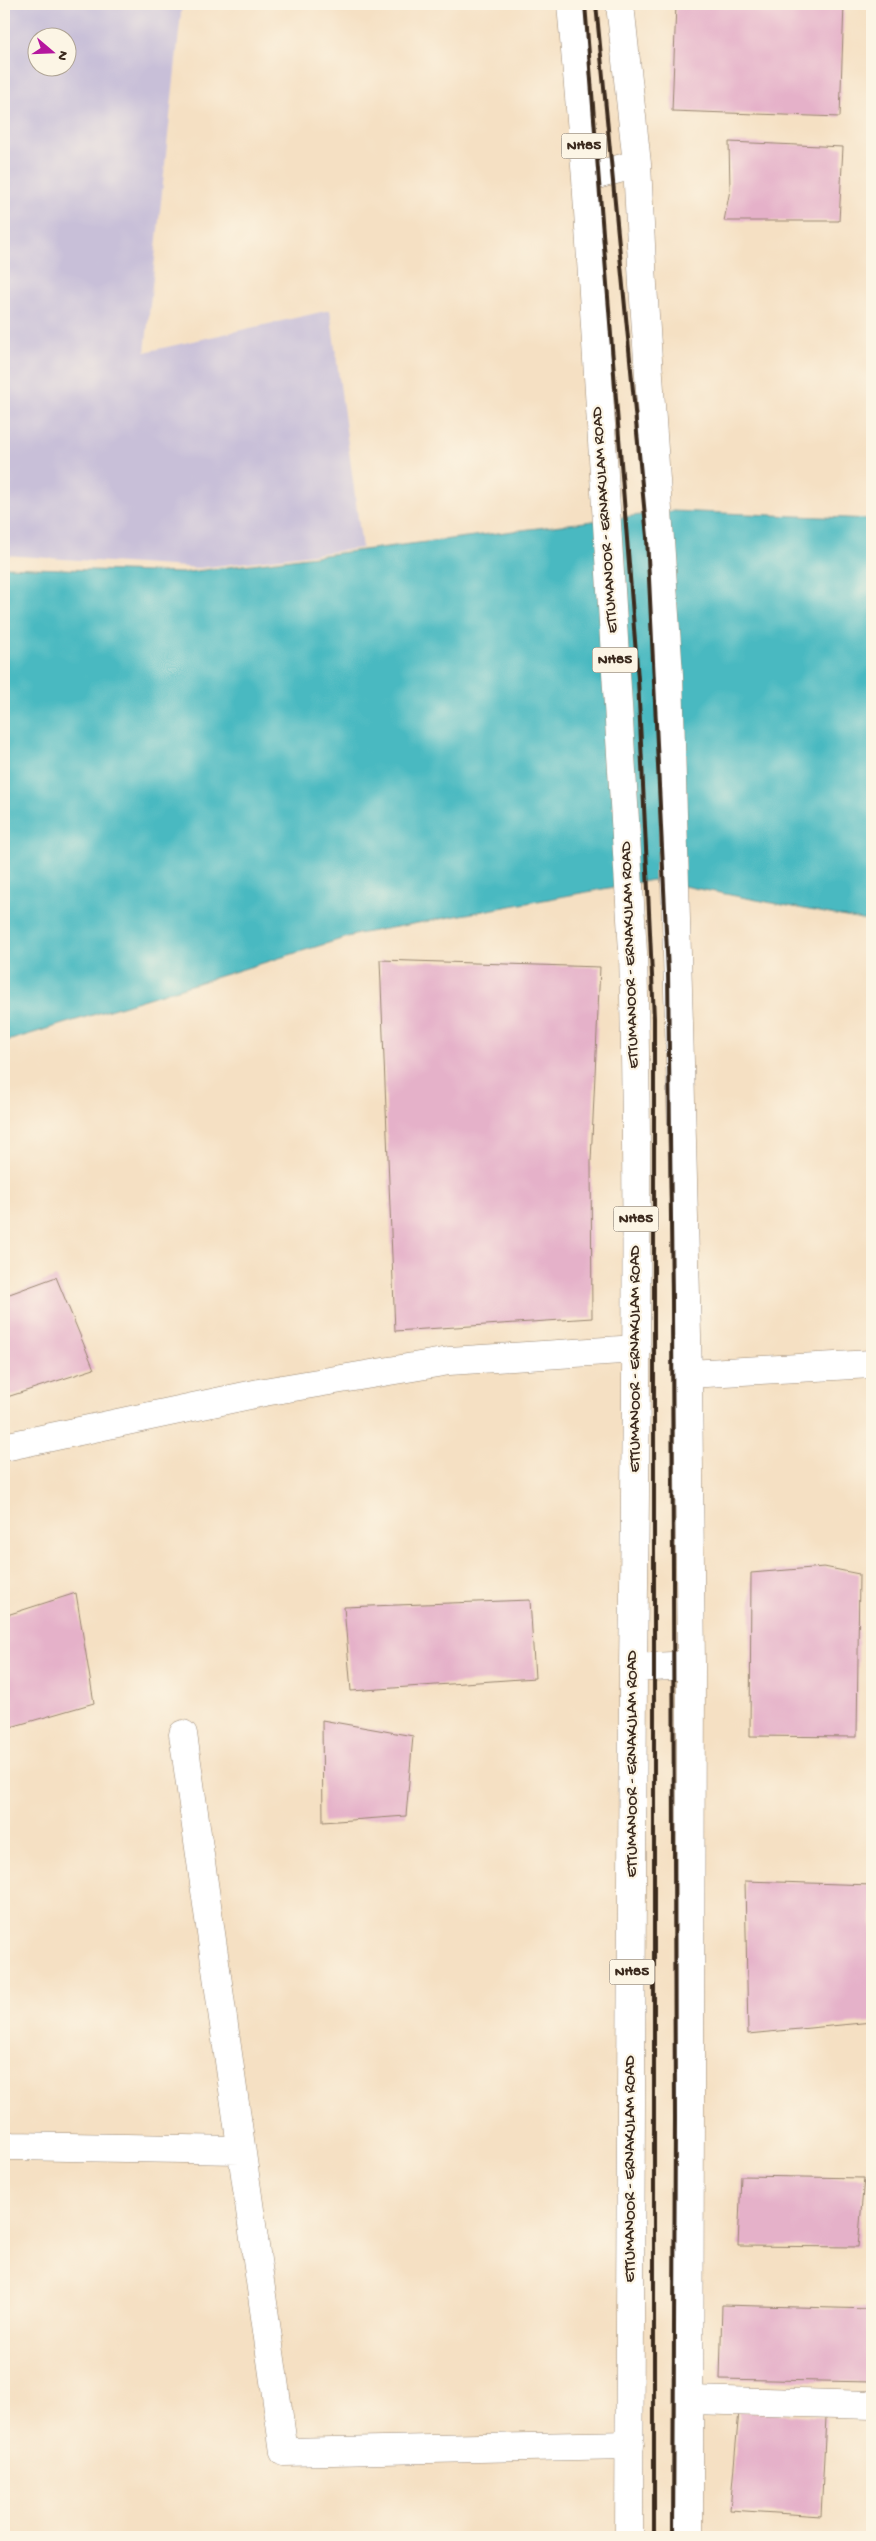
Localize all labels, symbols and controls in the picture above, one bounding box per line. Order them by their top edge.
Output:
north arrow [28,28,78,78]
text: N [52,48,71,63]
road number: NH85 [562,134,606,158]
street label: ETTUMANOOR - ERNAKULAM ROAD [589,405,623,634]
road number: NH85 [592,648,638,672]
street label: ETTUMANOOR - ERNAKULAM ROAD [618,841,644,1069]
road number: NH85 [614,1206,658,1232]
street label: ETTUMANOOR - ERNAKULAM ROAD [627,1245,646,1473]
street label: ETTUMANOOR - ERNAKULAM ROAD [624,1650,643,1878]
road number: NH85 [610,1960,654,1984]
street label: ETTUMANOOR - ERNAKULAM ROAD [622,2055,641,2283]

